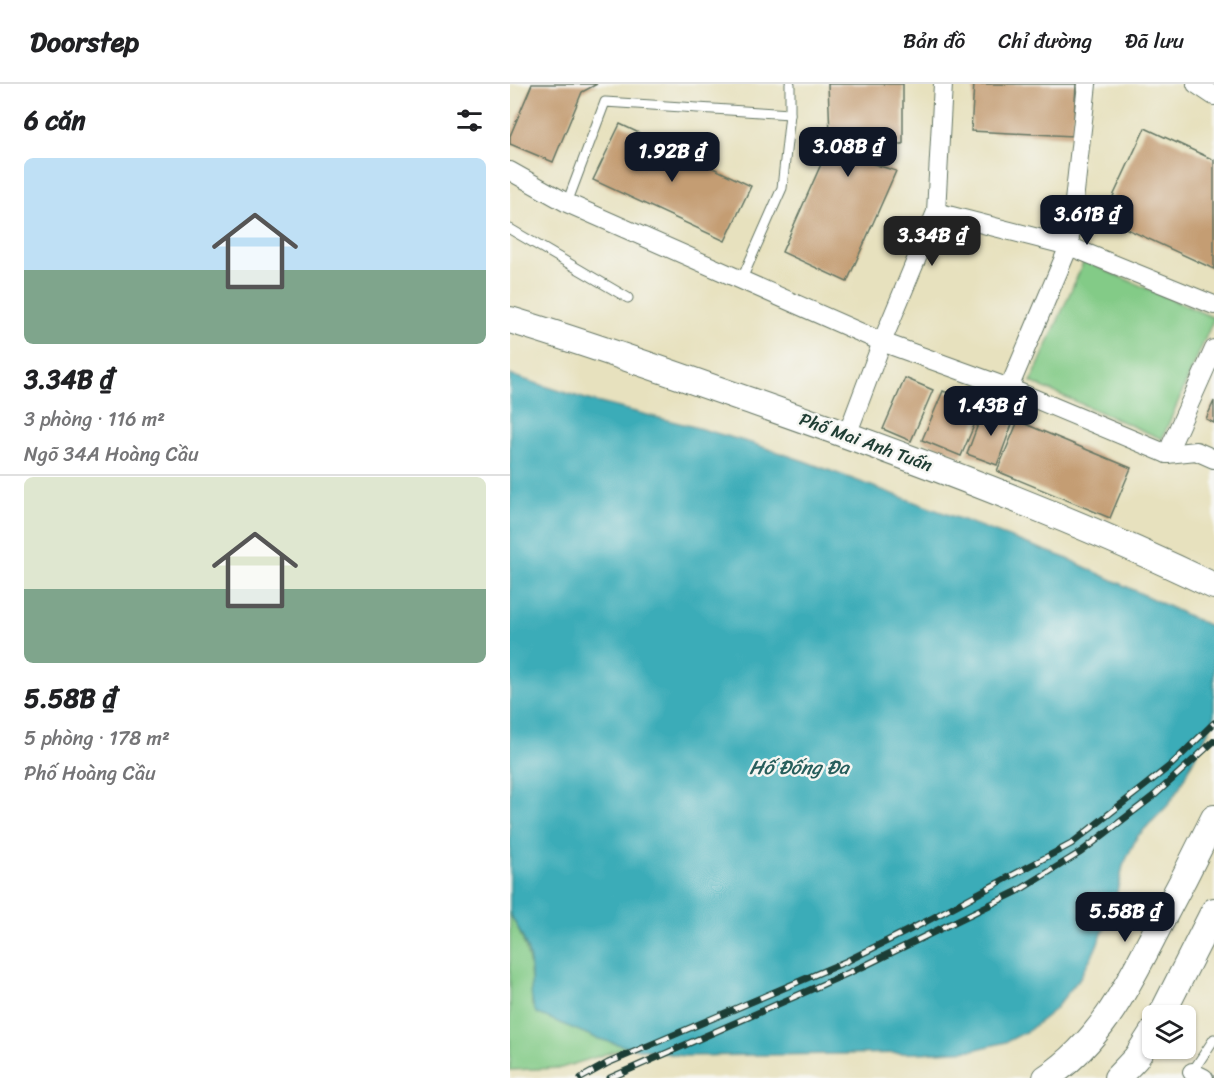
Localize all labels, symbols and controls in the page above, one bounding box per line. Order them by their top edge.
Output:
text: Doorstep [30,17,139,66]
text: Bản đồ [903,22,965,60]
text: Chỉ đường [998,22,1092,60]
text: Đã lưu [1125,22,1184,60]
text: 6 căn [24,97,86,143]
icon: filters [453,104,486,137]
pin: 3.08B ₫ [793,127,903,178]
text: 3.08B ₫ [813,129,883,164]
pin: 1.92B ₫ [617,132,727,183]
text: 1.92B ₫ [639,134,705,169]
pin: 3.61B ₫ [1032,195,1142,246]
icon: home [201,197,309,305]
text: 3.61B ₫ [1054,197,1120,232]
pin: 3.34B ₫ [877,216,987,267]
text: 3.34B ₫ [898,218,966,253]
text: 3.34B ₫ [24,356,114,402]
pin: 1.43B ₫ [936,386,1046,437]
text: 1.43B ₫ [958,388,1024,423]
text: 3 phòng · 116 m² [24,402,165,437]
street label: Phố Mai Anh Tuấn [795,403,938,481]
text: Ngõ 34A Hoàng Cầu [24,437,199,472]
icon: home [201,516,309,624]
text: 5.58B ₫ [24,675,116,721]
text: 5 phòng · 178 m² [24,721,170,756]
water label: Hố Đống Đa [749,750,851,785]
text: Phố Hoàng Cầu [24,756,156,791]
pin: 5.58B ₫ [1070,892,1180,943]
text: 5.58B ₫ [1090,894,1160,929]
map controls [1142,1005,1196,1059]
button: layers [1142,1005,1196,1059]

